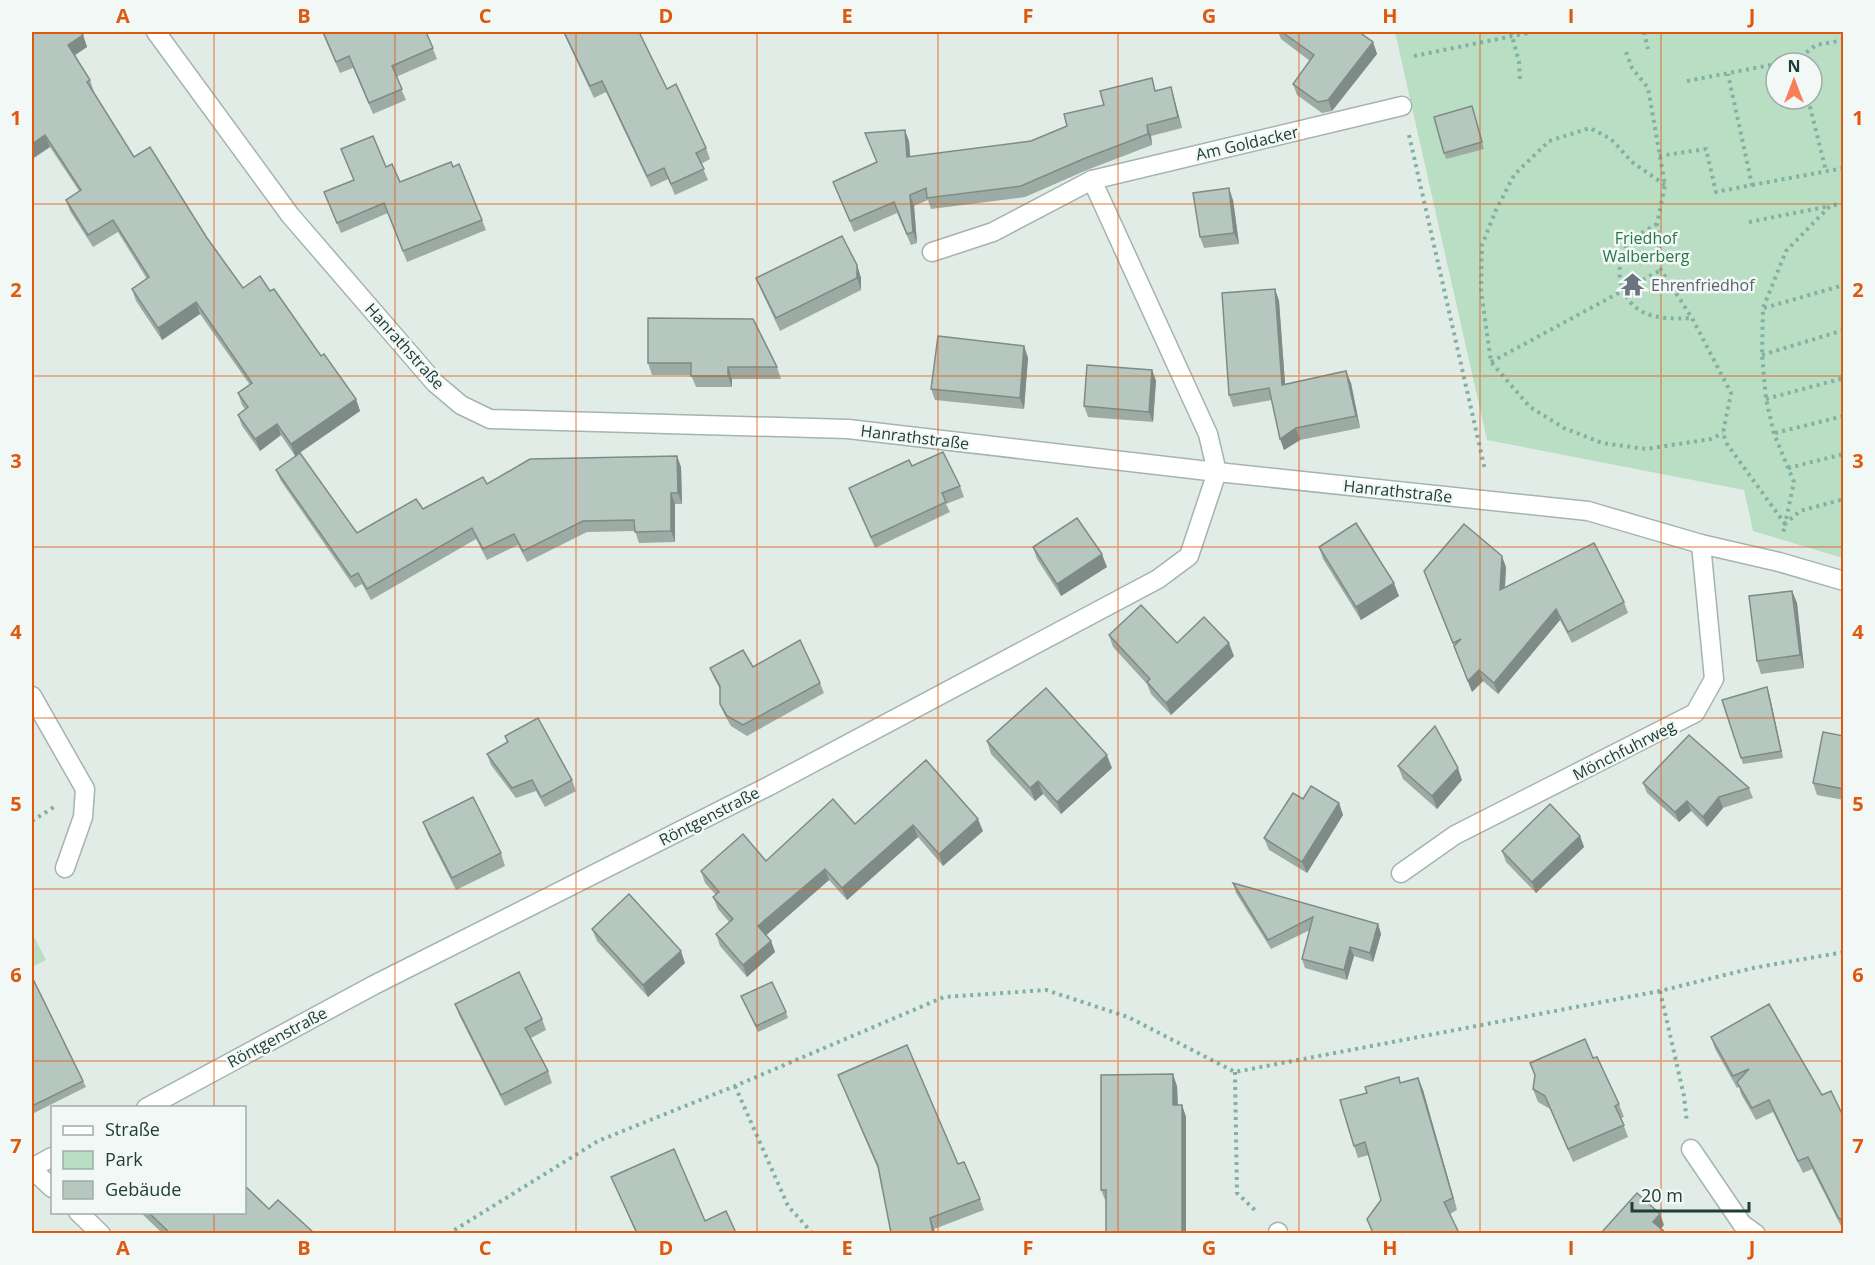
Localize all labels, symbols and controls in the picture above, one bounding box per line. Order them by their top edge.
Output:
text: A [116,2,130,29]
text: B [297,2,311,29]
text: C [479,2,492,29]
text: D [659,2,673,29]
text: E [841,2,853,29]
text: F [1023,2,1033,29]
text: G [1202,2,1216,29]
text: H [1382,2,1398,29]
text: I [1568,2,1574,29]
text: J [1747,2,1755,29]
north arrow [1764,51,1824,111]
text: N [1787,55,1801,77]
text: 1 [10,104,22,131]
text: 1 [1852,104,1864,131]
street label: Am Goldacker [1194,120,1301,165]
park label: Friedhof Walberberg [1602,227,1690,267]
temple icon: Ehrenfriedhof [1620,272,1646,298]
place label: Ehrenfriedhof [1651,274,1756,296]
text: 2 [10,276,22,303]
text: 2 [1852,276,1864,303]
street label: Hanrathstraße [360,298,450,394]
street label: Hanrathstraße [859,419,971,455]
text: 3 [10,447,22,474]
text: 3 [1852,447,1864,474]
street label: Hanrathstraße [1343,474,1453,508]
text: 4 [10,618,22,645]
text: 4 [1852,618,1864,645]
street label: Mönchfuhrweg [1569,714,1680,785]
street label: Röntgenstraße [655,781,763,851]
text: 5 [10,790,22,817]
text: 5 [1852,790,1864,817]
text: 6 [10,961,22,988]
text: 6 [1852,961,1864,988]
street label: Röntgenstraße [223,1001,331,1073]
legend [51,1106,246,1214]
text: Straße [105,1117,160,1141]
text: 7 [10,1132,22,1159]
text: 7 [1852,1132,1864,1159]
text: Park [105,1147,143,1171]
scale bar [1632,1175,1749,1213]
text: Gebäude [105,1177,181,1201]
text: 20 m [1641,1183,1683,1207]
text: A [116,1234,130,1261]
text: B [297,1234,311,1261]
text: C [479,1234,492,1261]
text: D [659,1234,673,1261]
text: E [841,1234,853,1261]
text: F [1023,1234,1033,1261]
text: G [1202,1234,1216,1261]
text: H [1382,1234,1398,1261]
text: I [1568,1234,1574,1261]
text: J [1747,1234,1755,1261]

